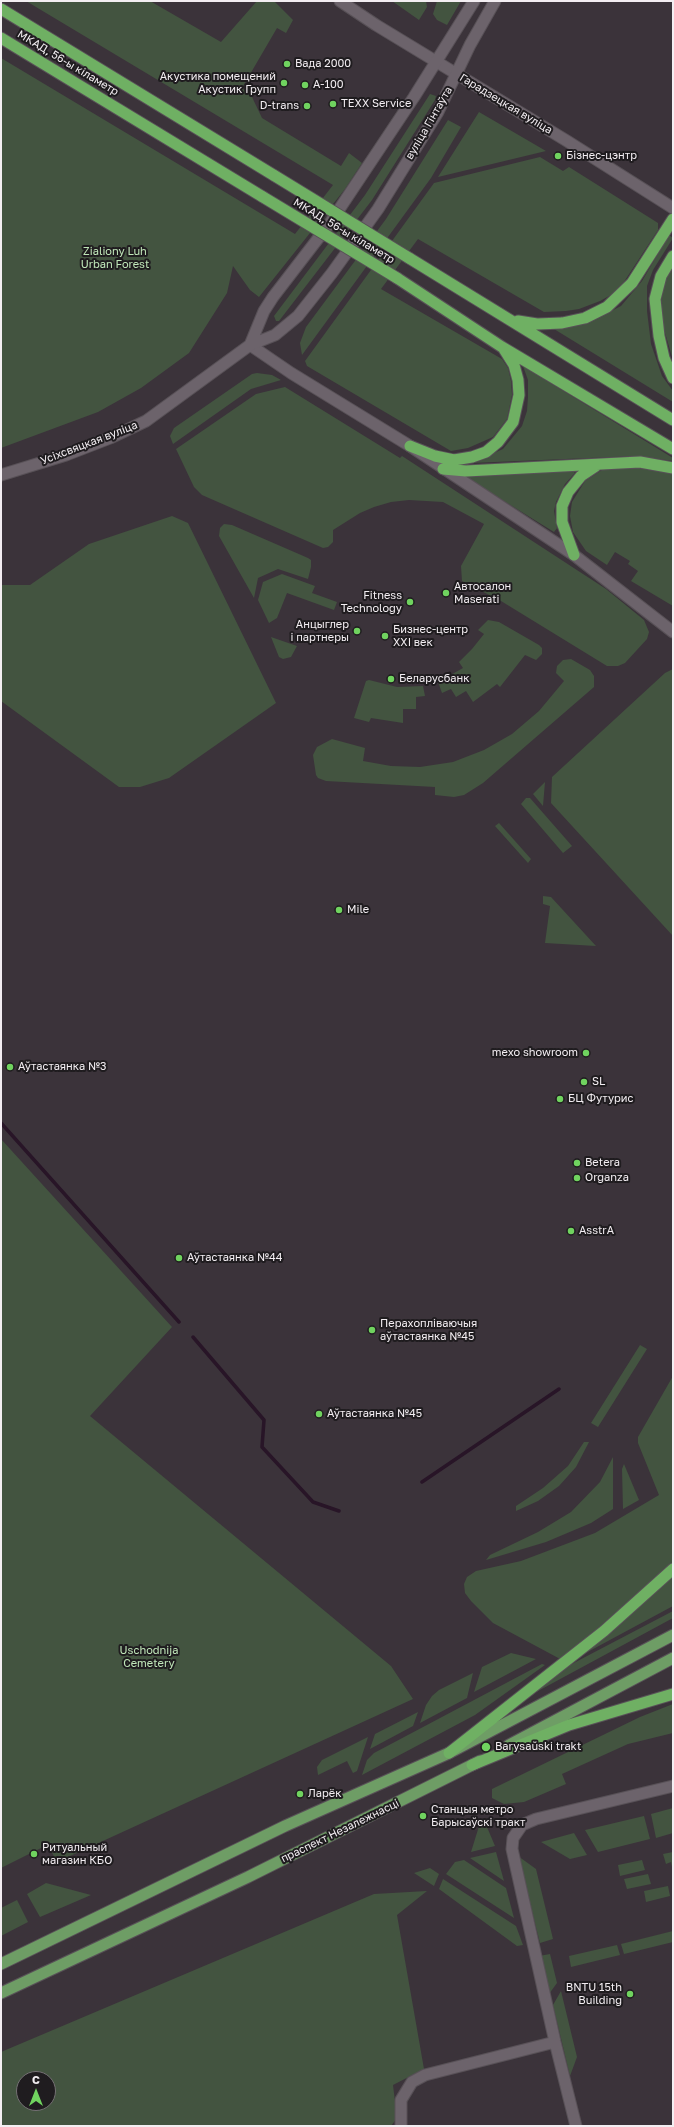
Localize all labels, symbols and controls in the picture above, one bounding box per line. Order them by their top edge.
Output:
street label: МКАД, 56-ы кіламетр [15,28,121,98]
place label: Вада 2000 [295,57,351,71]
marker: Вада 2000 [282,59,292,69]
place label: Акустика помещений Акустик Групп [160,70,276,96]
street label: Гарадзецкая вуліца [457,71,555,137]
marker: Акустика помещений Акустик Групп [279,78,289,88]
place label: A-100 [313,78,344,92]
marker: A-100 [300,80,310,90]
street label: вуліца Гінтаўта [403,84,455,162]
place label: TEXX Service [341,97,411,111]
place label: D-trans [260,99,299,113]
marker: TEXX Service [328,99,338,109]
marker: D-trans [302,101,312,111]
place label: Бізнес-цэнтр [566,149,637,163]
marker: Бізнес-цэнтр [553,151,563,161]
street label: МКАД, 56-ы кіламетр [291,196,397,266]
park label: Zialiony Luh Urban Forest [81,245,149,271]
street label: Усіхсвяцкая вуліца [39,418,139,468]
place label: Автосалон Maserati [454,580,511,606]
marker: Автосалон Maserati [441,588,451,598]
place label: Fitness Technology [341,589,402,615]
marker: Fitness Technology [405,597,415,607]
place label: Анцыглер і партнеры [291,618,349,644]
place label: Бизнес-центр XXI век [393,623,468,649]
marker: Анцыглер і партнеры [352,626,362,636]
marker: Бизнес-центр XXI век [380,631,390,641]
place label: Беларусбанк [399,672,470,686]
marker: Беларусбанк [386,674,396,684]
place label: Mile [347,903,369,917]
marker: Mile [334,905,344,915]
place label: mexo showroom [492,1046,578,1060]
marker: mexo showroom [581,1048,591,1058]
place label: Аўтастаянка №3 [18,1060,106,1074]
marker: Аўтастаянка №3 [5,1062,15,1072]
place label: SL [592,1075,605,1089]
marker: SL [579,1077,589,1087]
place label: БЦ Футурис [568,1092,634,1106]
marker: БЦ Футурис [555,1094,565,1104]
place label: Betera [585,1156,620,1170]
marker: Betera [572,1158,582,1168]
place label: Organza [585,1171,629,1185]
marker: Organza [572,1173,582,1183]
place label: AsstrA [579,1224,614,1238]
marker: AsstrA [566,1226,576,1236]
place label: Аўтастаянка №44 [187,1251,282,1265]
marker: Аўтастаянка №44 [174,1253,184,1263]
place label: Перахопліваючыя аўтастаянка №45 [380,1317,477,1343]
marker: Перахопліваючыя аўтастаянка №45 [367,1325,377,1335]
place label: Аўтастаянка №45 [327,1407,422,1421]
marker: Аўтастаянка №45 [314,1409,324,1419]
park label: Uschodnija Cemetery [120,1644,178,1670]
place label: Barysaŭski trakt [495,1740,581,1754]
marker: Barysaŭski trakt [480,1741,492,1753]
place label: Ларёк [308,1787,342,1801]
marker: Ларёк [295,1789,305,1799]
street label: праспект Незалежнасці [279,1797,401,1865]
place label: Станцыя метро Барысаўскі тракт [431,1803,525,1829]
marker: Станцыя метро Барысаўскі тракт [418,1811,428,1821]
place label: Ритуальный магазин КБО [42,1841,112,1867]
marker: Ритуальный магазин КБО [29,1849,39,1859]
place label: BNTU 15th Building [566,1981,622,2007]
marker: BNTU 15th Building [625,1989,635,1999]
north arrow [16,2071,56,2111]
text: С [32,2073,40,2086]

